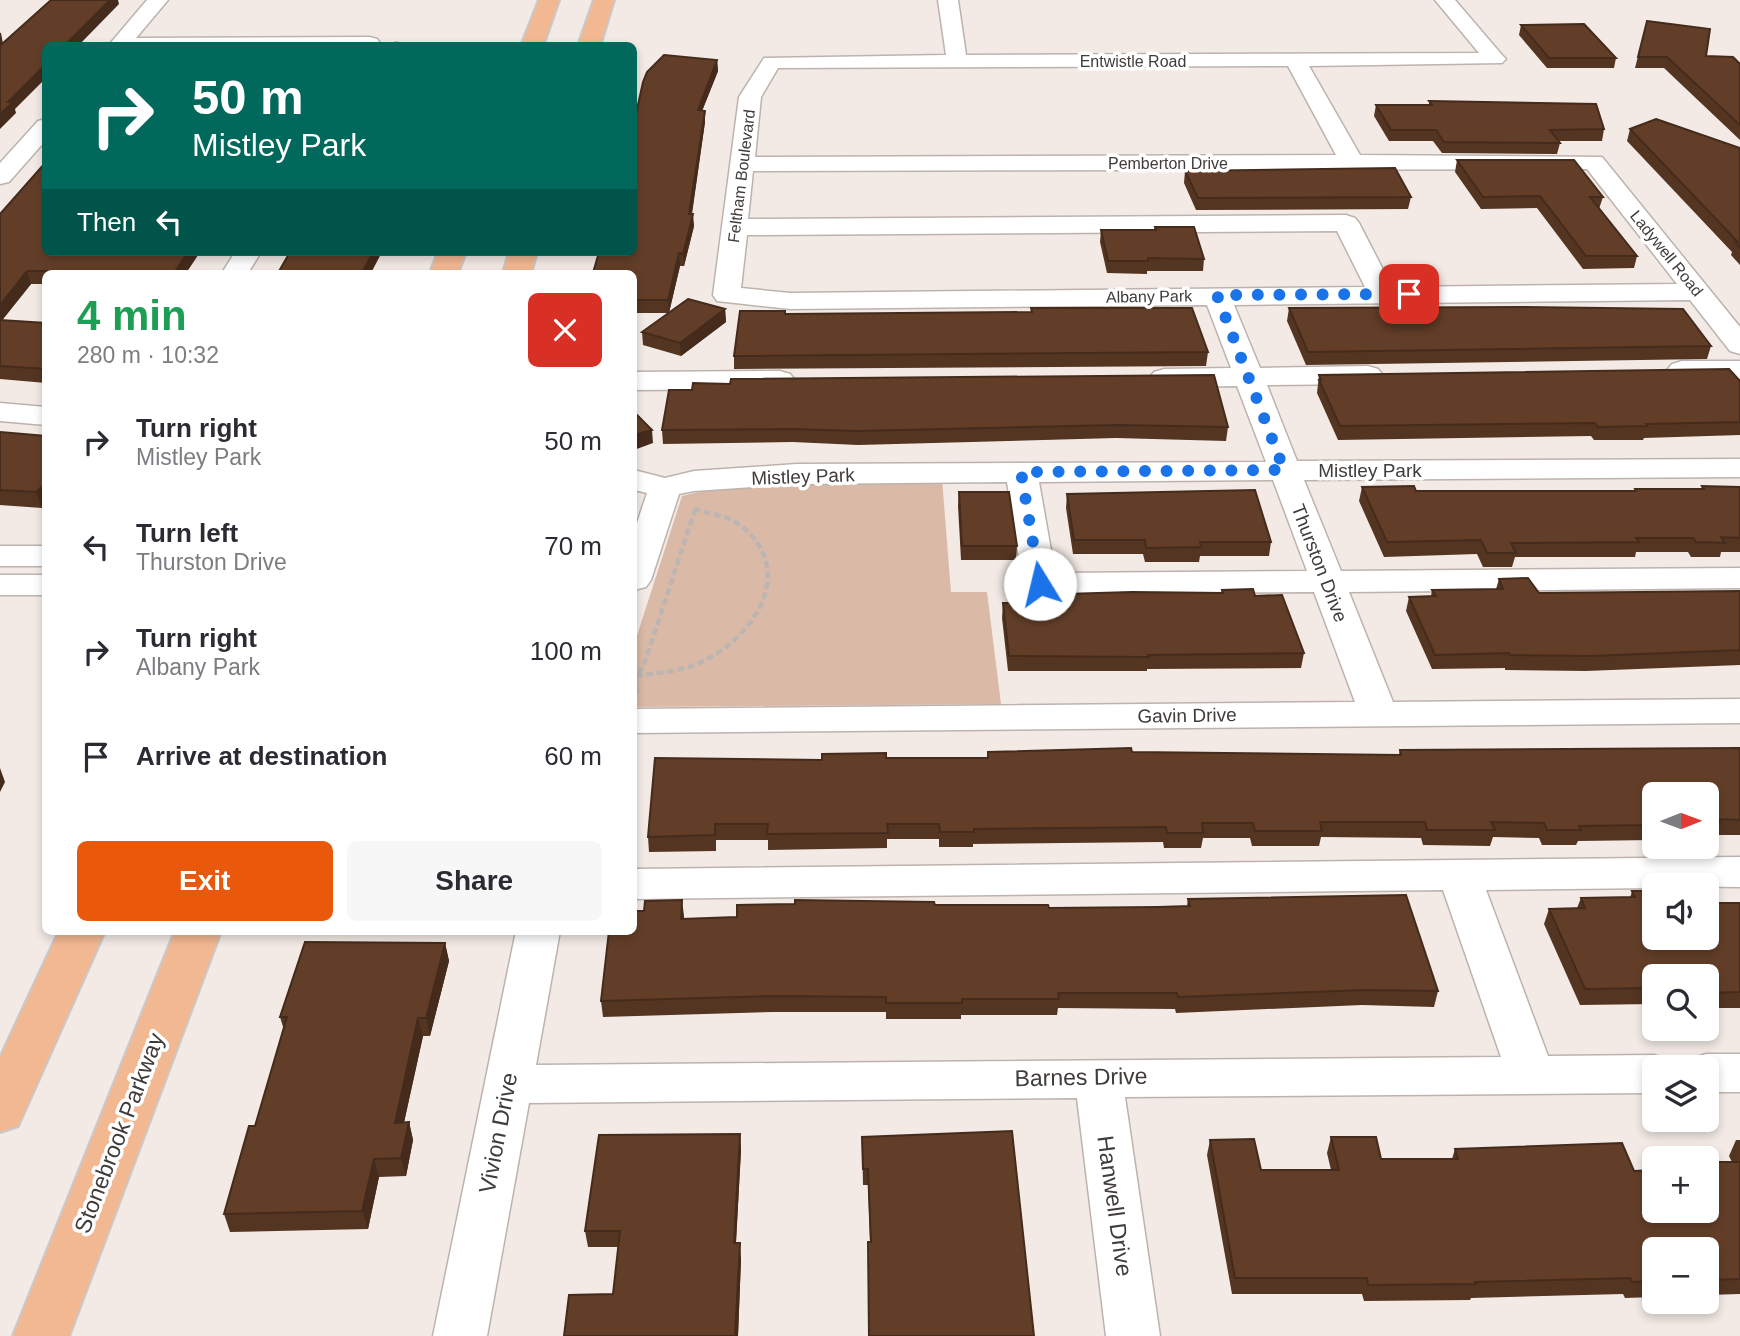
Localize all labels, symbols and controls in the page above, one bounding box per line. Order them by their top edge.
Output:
street label: Entwistle Road [1080,53,1186,70]
icon: right [77,70,168,161]
text: 50 m [192,70,304,124]
street label: Feltham Boulevard [725,108,758,244]
text: Mistley Park [192,127,366,163]
street label: Pemberton Drive [1108,155,1228,172]
icon: left [150,203,188,241]
text: Then [77,207,136,237]
street label: Ladywell Road [1627,207,1706,299]
pin [1379,264,1439,324]
icon: arrive [1390,275,1428,313]
street label: Albany Park [1106,287,1193,306]
text: 4 min [77,292,187,339]
button: close [528,293,602,367]
text: 280 m · 10:32 [77,342,219,368]
text: Turn right [136,413,257,443]
icon: right [77,423,115,461]
text: 50 m [544,426,602,456]
text: Mistley Park [136,444,261,470]
street label: Mistley Park [1318,460,1422,481]
street label: Mistley Park [751,464,856,489]
street label: Thurston Drive [1287,501,1352,625]
text: Turn left [136,518,238,548]
icon: left [77,528,115,566]
text: 70 m [544,531,602,561]
position arrow [1003,547,1077,621]
text: Thurston Drive [136,549,287,575]
text: Turn right [136,623,257,653]
icon: right [77,633,115,671]
text: 100 m [530,636,602,666]
text: Albany Park [136,654,260,680]
street label: Gavin Drive [1137,704,1237,727]
icon: arrive [77,738,115,776]
text: Arrive at destination [136,741,387,771]
text: 60 m [544,741,602,771]
north arrow [1642,782,1718,859]
map controls [1642,782,1719,1314]
button: Exit [77,841,333,921]
button: Share [347,841,602,921]
button: sound [1642,873,1719,950]
button: search [1642,964,1719,1041]
street label: Stonebrook Parkway [69,1029,169,1237]
button: layers [1642,1055,1719,1132]
street label: Barnes Drive [1014,1063,1148,1091]
street label: Vivion Drive [474,1070,522,1196]
street label: Hanwell Drive [1092,1134,1138,1278]
button: + [1642,1146,1719,1223]
button: − [1642,1237,1719,1314]

